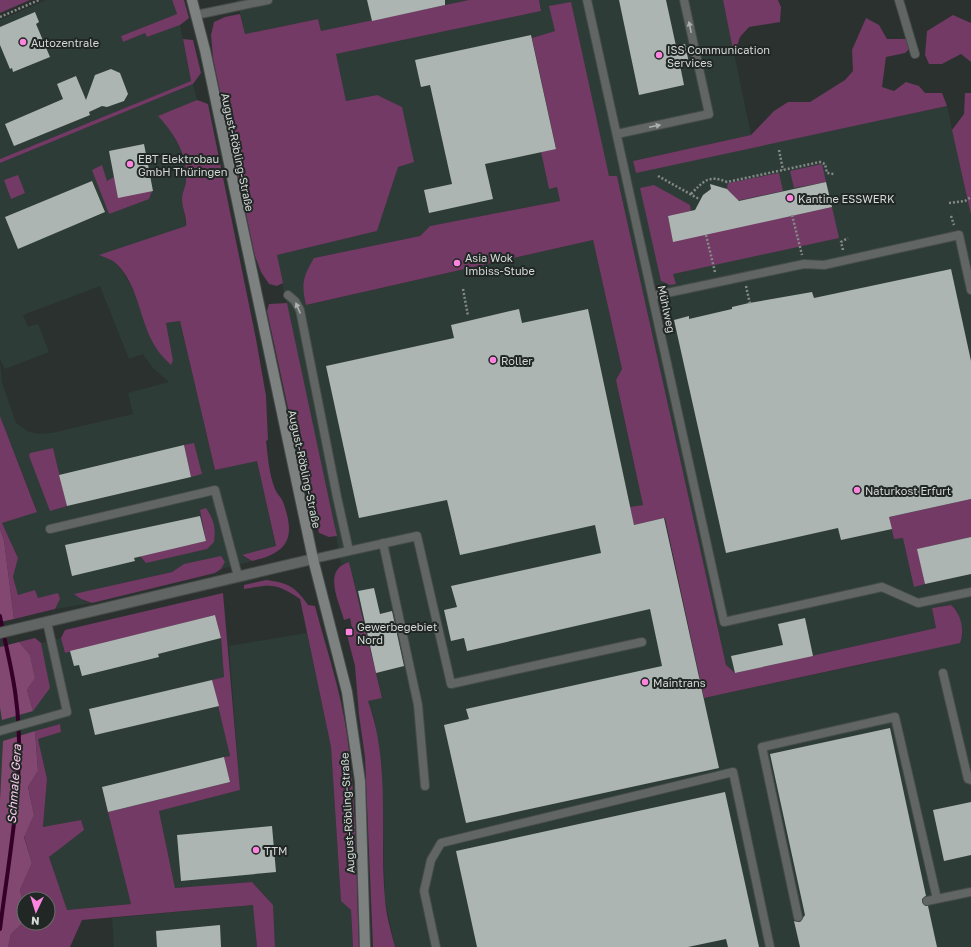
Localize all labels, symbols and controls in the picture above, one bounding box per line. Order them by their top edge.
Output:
one-way arrow [687,21,693,33]
place label: Autozentrale [31,36,99,49]
marker: Autozentrale [18,37,28,47]
place label: ISS Communication Services [667,43,770,69]
marker: ISS Communication Services [654,50,664,60]
street label: August-Röbling-Straße [219,92,257,212]
one-way arrow [649,122,661,128]
place label: EBT Elektrobau GmbH Thüringen [138,152,228,178]
marker: EBT Elektrobau GmbH Thüringen [125,159,135,169]
place label: Kantine ESSWERK [798,192,895,205]
marker: Kantine ESSWERK [785,193,795,203]
place label: Asia Wok Imbiss-Stube [465,251,535,277]
marker: Asia Wok Imbiss-Stube [452,258,462,268]
street label: Mühlweg [656,284,678,334]
one-way arrow [295,301,301,313]
place label: Roller [501,354,533,367]
marker: Roller [488,355,498,365]
street label: August-Röbling-Straße [286,409,324,529]
place label: Naturkost Erfurt [865,484,951,497]
marker: Naturkost Erfurt [852,485,862,495]
place label: Gewerbegebiet Nord [357,620,437,646]
marker: Gewerbegebiet Nord [344,627,354,637]
place label: Maintrans [653,676,706,689]
marker: Maintrans [640,677,650,687]
water label: Schmale Gera [4,743,24,824]
street label: August-Röbling-Straße [337,752,357,874]
place label: TTM [264,844,288,857]
marker: TTM [251,845,261,855]
north arrow [16,891,56,931]
text: N [31,915,40,928]

